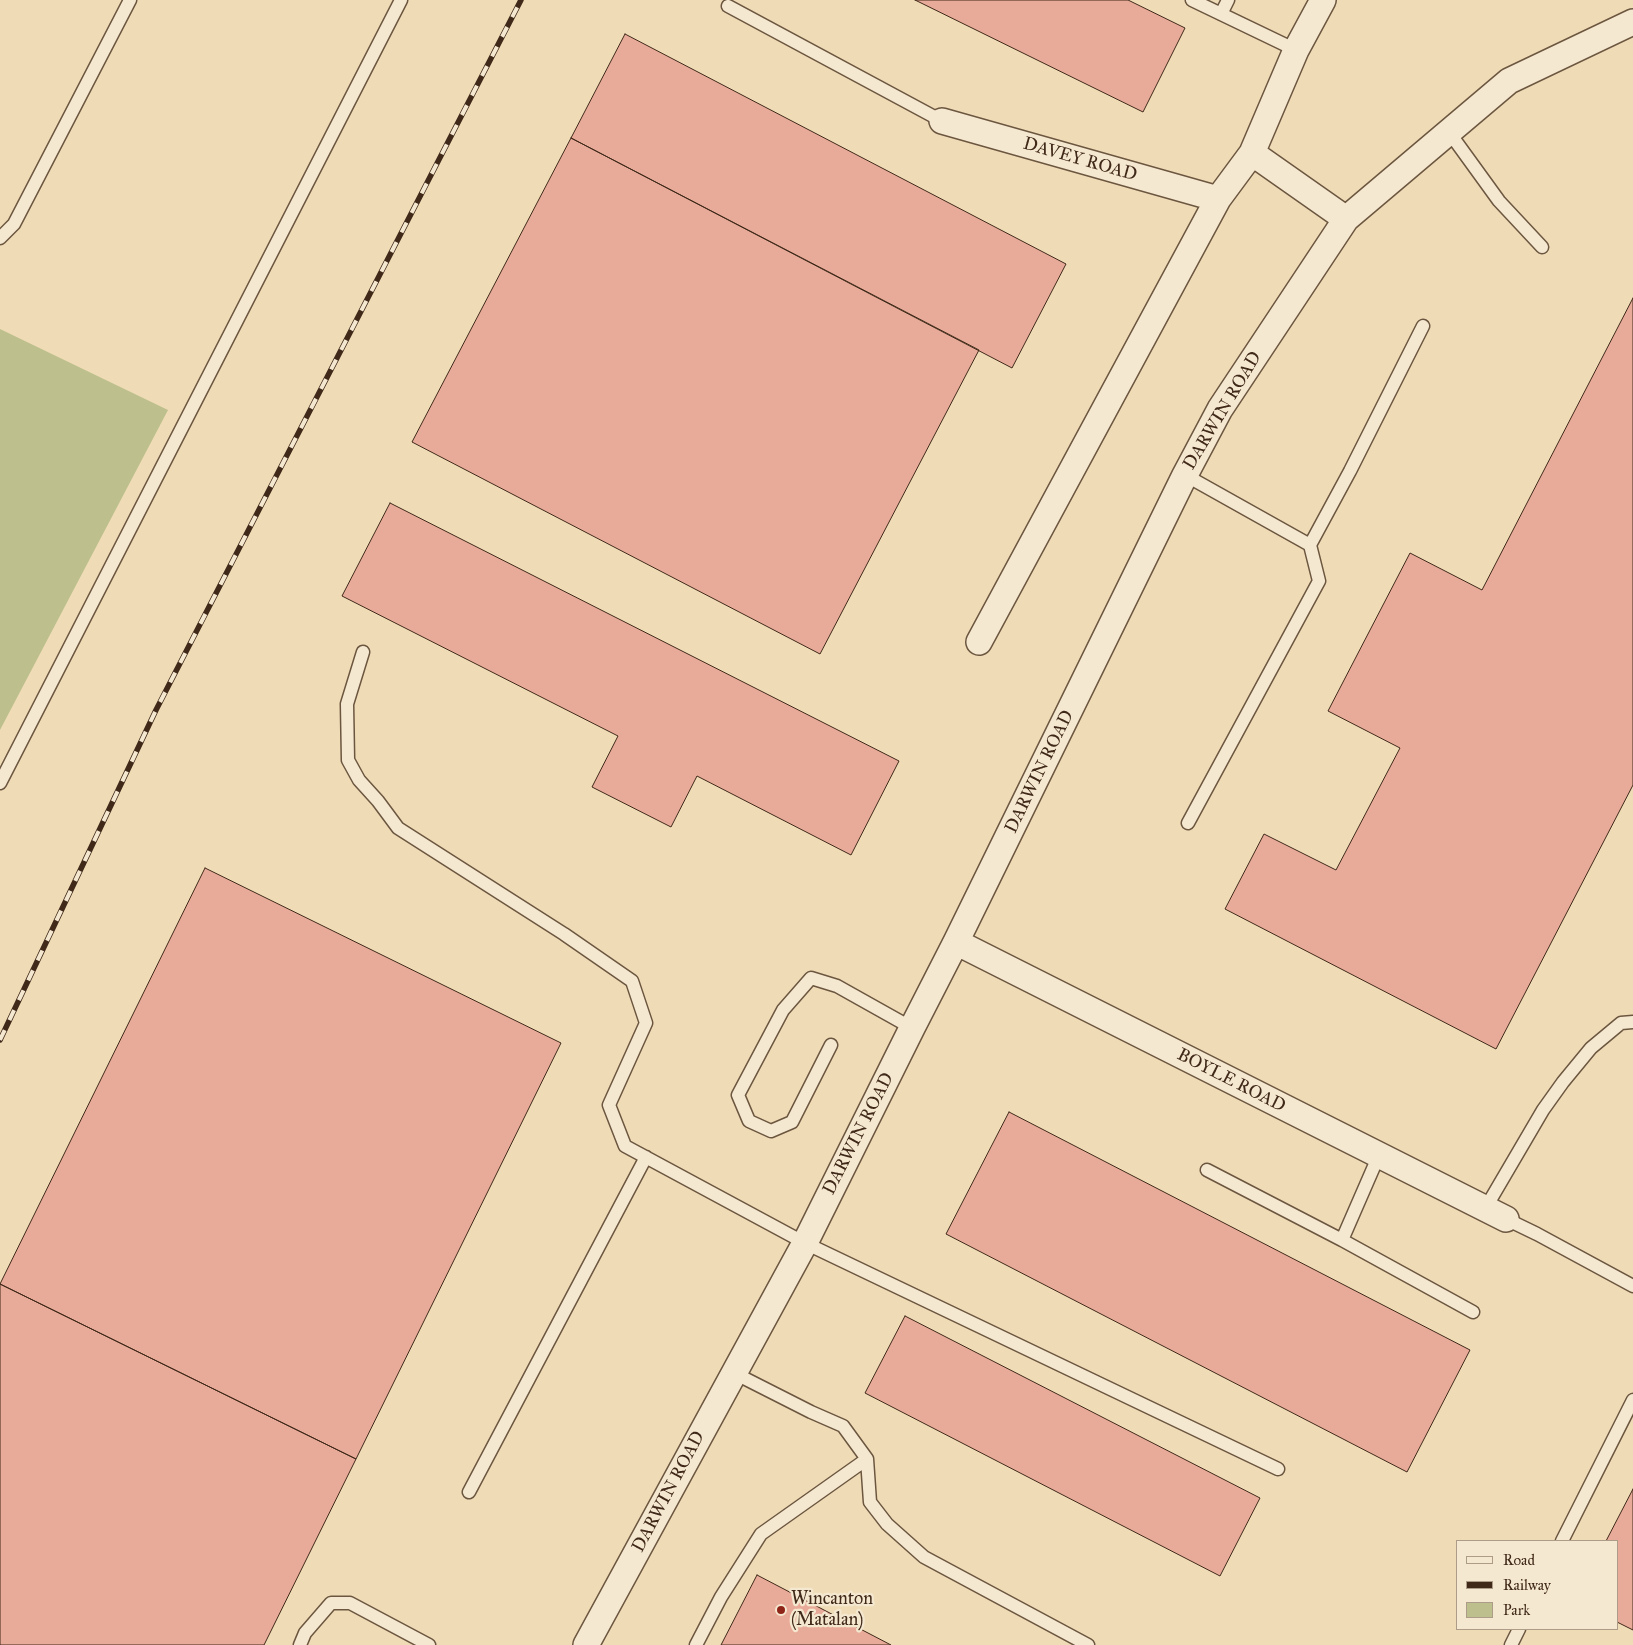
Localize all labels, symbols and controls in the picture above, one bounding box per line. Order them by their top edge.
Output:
street label: DAVEY ROAD [1021,133,1139,187]
street label: DARWIN ROAD [1179,348,1267,474]
street label: DARWIN ROAD [1001,707,1079,837]
street label: BOYLE ROAD [1173,1044,1289,1118]
street label: DARWIN ROAD [819,1069,899,1199]
street label: DARWIN ROAD [628,1428,710,1556]
legend [1456,1540,1618,1630]
text: Road [1503,1551,1535,1569]
text: Railway [1503,1576,1551,1594]
place label: Wincanton (Matalan) [791,1589,873,1632]
text: Park [1503,1601,1530,1619]
marker: Wincanton (Matalan) [775,1604,787,1616]

